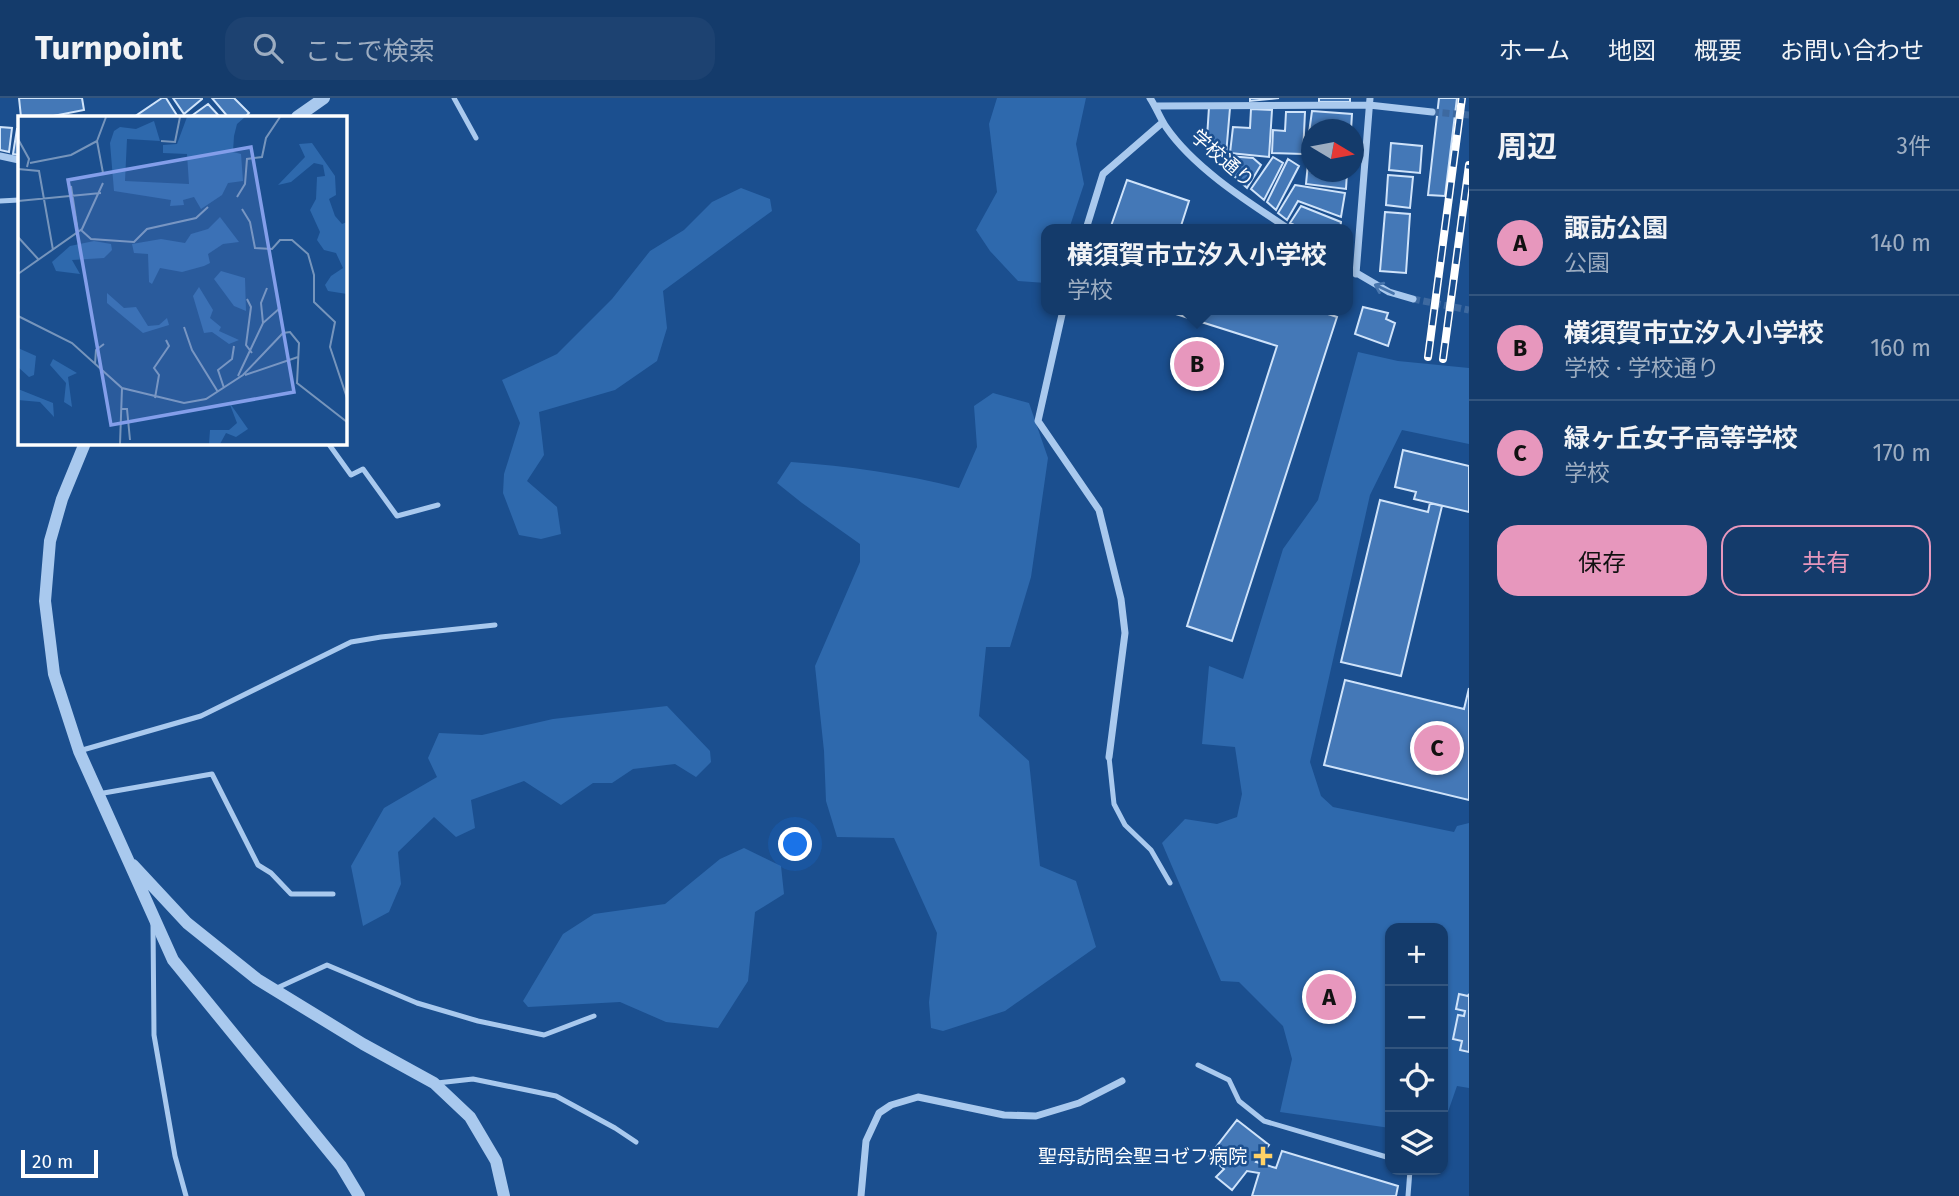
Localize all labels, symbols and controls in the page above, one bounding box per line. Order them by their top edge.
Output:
search box [225,17,715,80]
text: Turnpoint [35,28,183,68]
icon: search [249,29,287,67]
text: ここで検索 [305,36,435,67]
text: ホーム [1499,37,1570,65]
text: 地図 [1608,37,1656,65]
text: 概要 [1694,37,1742,65]
text: お問い合わせ [1780,37,1924,65]
inset map [18,116,346,444]
north arrow [1301,119,1364,182]
street label: 学校通り [1186,125,1259,192]
text: 周辺 [1497,129,1557,165]
text: 3件 [1897,132,1931,160]
text: 諏訪公園 [1564,213,1668,244]
popup [1041,224,1353,315]
text: A [1513,229,1527,257]
text: 140 m [1870,229,1931,257]
text: 横須賀市立汐入小学校 [1067,240,1327,271]
text: 公園 [1564,249,1610,277]
text: 学校 [1067,276,1113,304]
one-way arrow [1374,282,1395,295]
text: 横須賀市立汐入小学校 [1564,318,1824,349]
text: B [1513,334,1527,362]
text: 160 m [1870,334,1931,362]
pin: B [1174,338,1220,390]
text: 学校 · 学校通り [1564,354,1720,382]
text: 緑ヶ丘女子高等学校 [1564,423,1798,454]
text: C [1513,439,1527,467]
text: 170 m [1872,439,1931,467]
text: 学校 [1564,459,1610,487]
button: 保存 [1497,525,1707,596]
button: 共有 [1721,525,1931,596]
pin: C [1414,722,1460,774]
your location [778,827,812,861]
map controls [1385,923,1448,1175]
button: + [1385,923,1448,986]
pin: A [1306,971,1352,1023]
button: − [1385,986,1448,1049]
button: locate [1385,1049,1448,1112]
button: layers [1385,1112,1448,1175]
place label: 聖母訪問会聖ヨゼフ病院 [1038,1145,1247,1168]
marker: 聖母訪問会聖ヨゼフ病院 [1253,1146,1273,1166]
scale bar [21,1147,98,1179]
text: 20 m [32,1150,73,1173]

